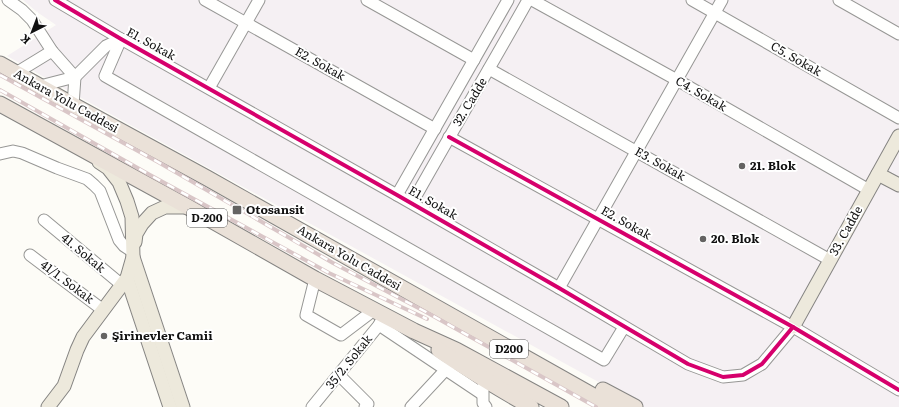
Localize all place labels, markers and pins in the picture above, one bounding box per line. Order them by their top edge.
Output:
place label: 21. Blok [750,156,797,174]
marker: 21. Blok [737,161,747,171]
place label: Otosansit [246,200,305,218]
marker: Otosansit [231,204,243,216]
place label: 20. Blok [711,229,760,247]
marker: 20. Blok [698,234,708,244]
place label: Şirinevler Camii [112,326,213,344]
marker: Şirinevler Camii [99,331,109,341]

